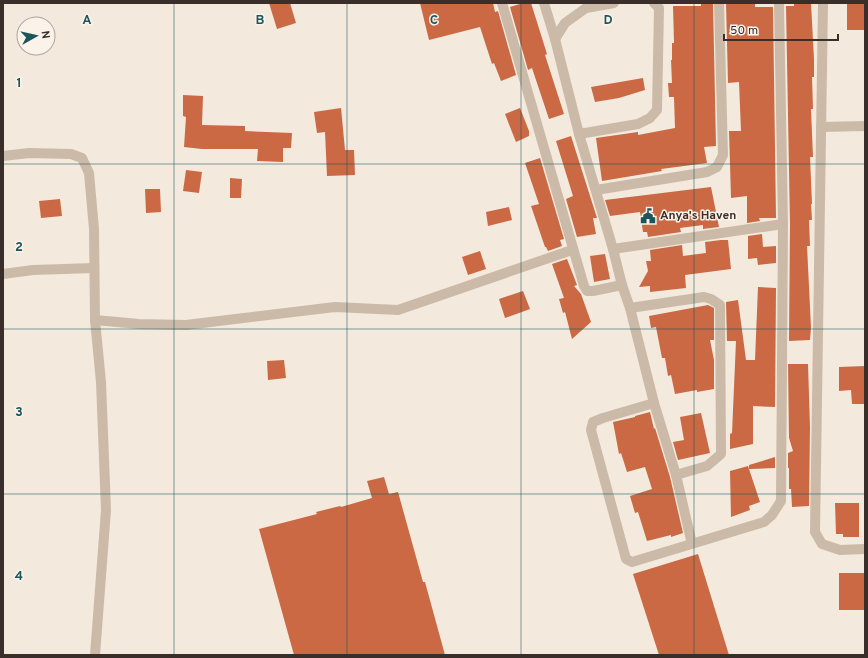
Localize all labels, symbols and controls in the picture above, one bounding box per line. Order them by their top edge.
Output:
text: A [82,13,92,29]
text: B [256,13,265,29]
text: C [430,13,438,29]
text: D [603,13,613,29]
north arrow [16,16,56,56]
scale bar [724,16,838,42]
text: 50 m [730,23,758,39]
text: N [37,30,52,40]
text: 1 [16,76,22,92]
public building icon: Anya's Haven [639,207,657,225]
place label: Anya's Haven [660,208,736,224]
text: 2 [15,240,23,256]
text: 3 [15,405,23,421]
text: 4 [15,569,23,585]

